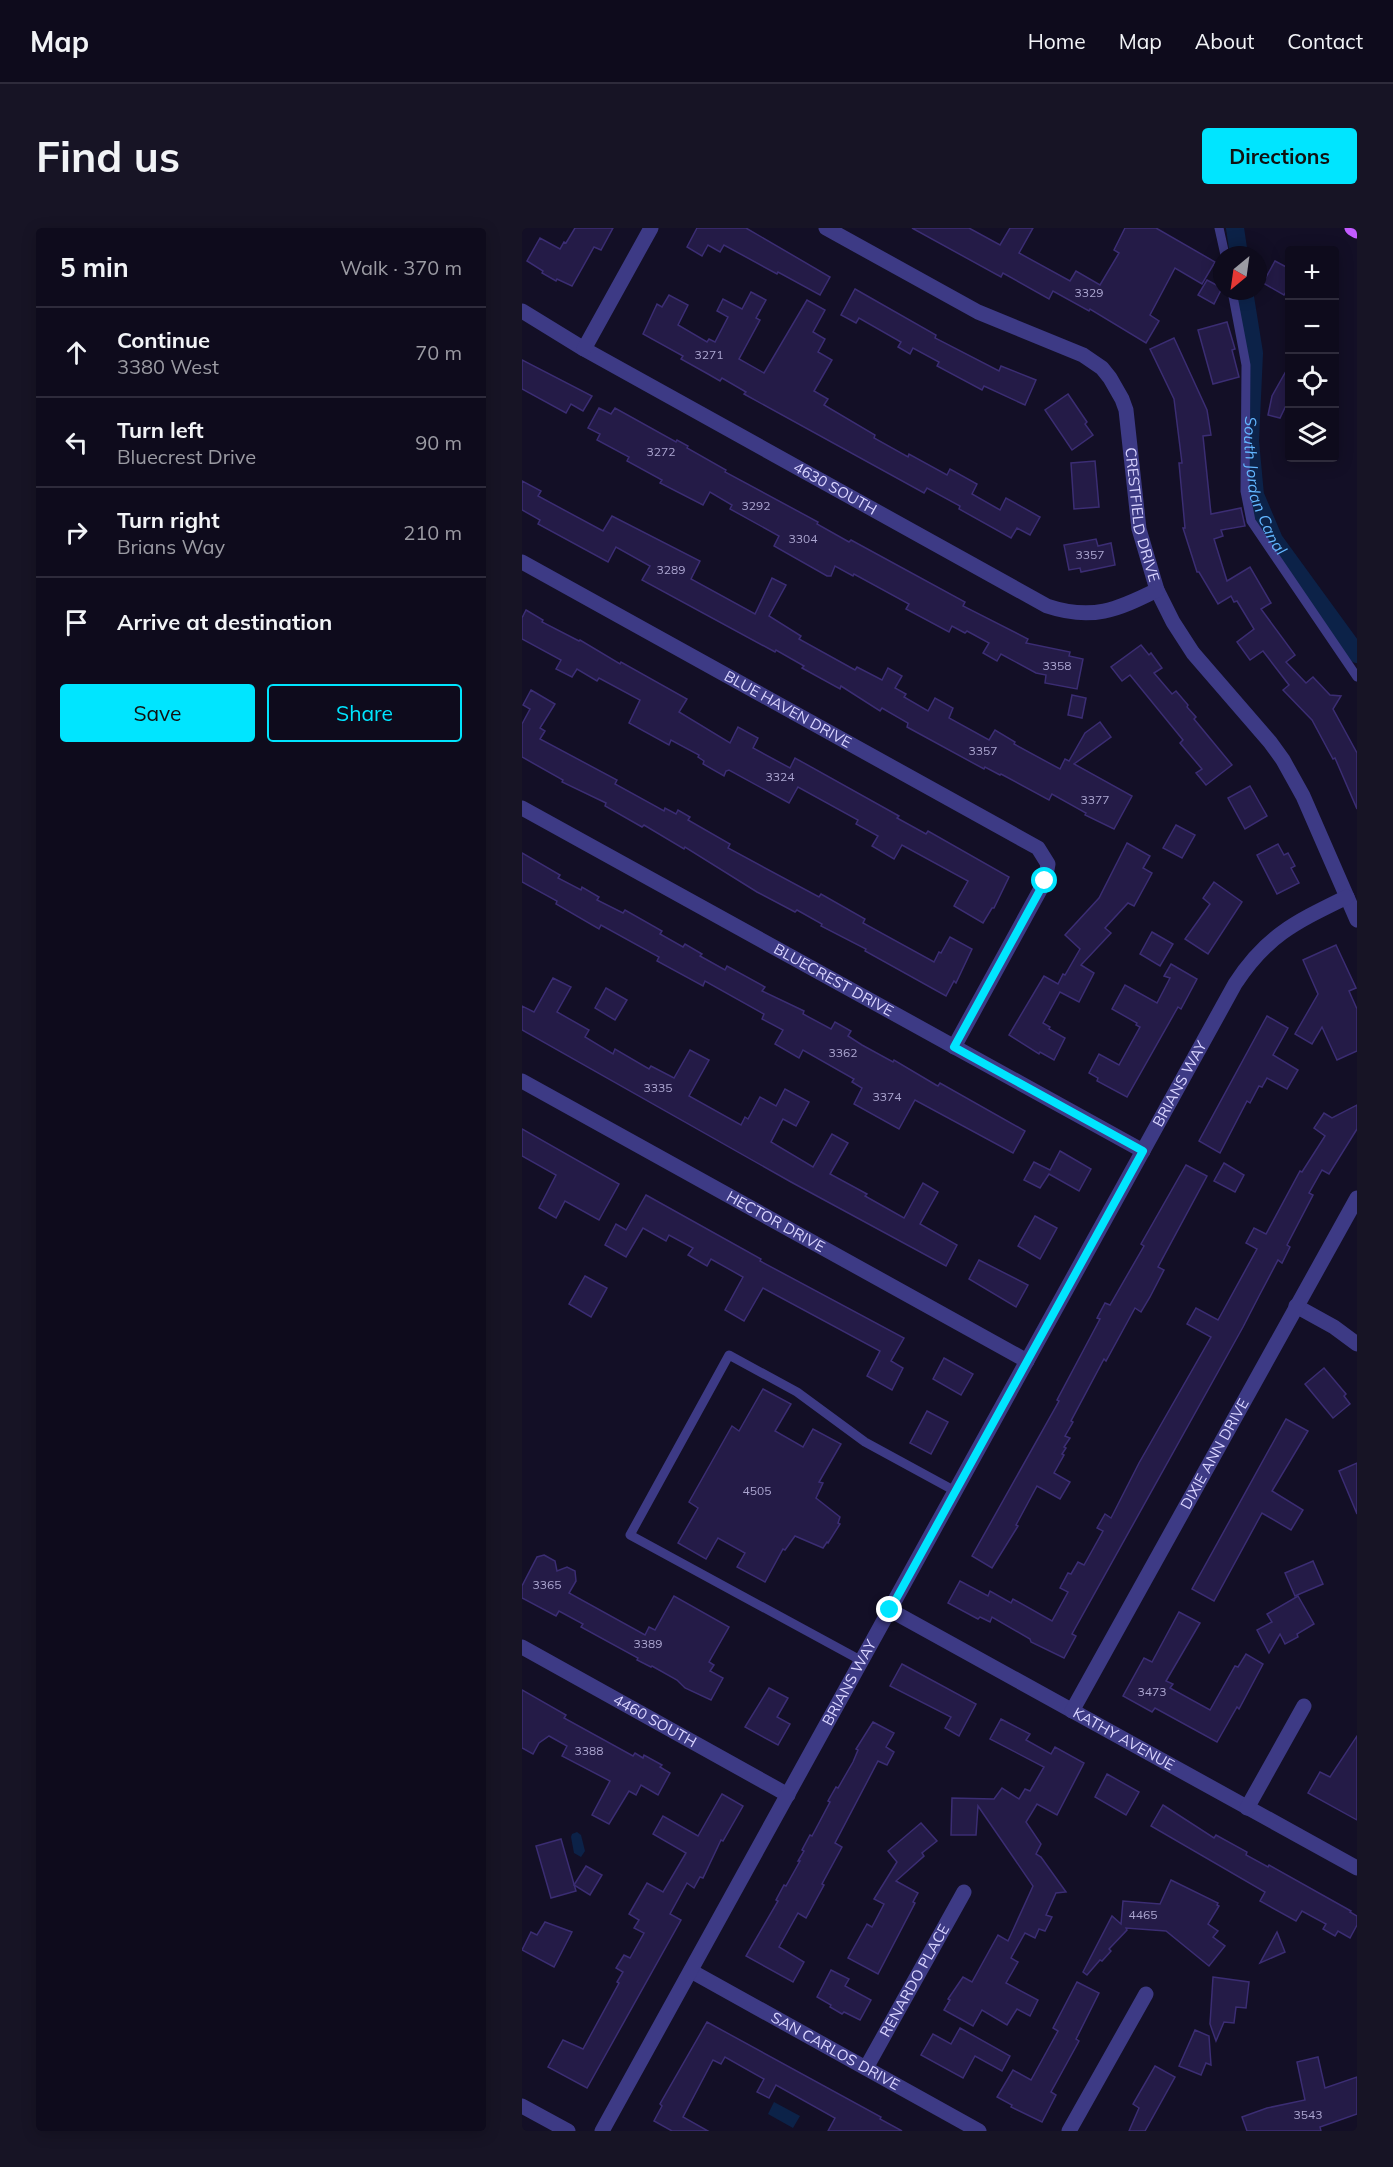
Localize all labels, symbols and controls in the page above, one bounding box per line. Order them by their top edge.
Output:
text: Map [30,24,89,59]
text: Home [1028,28,1086,54]
text: Map [1119,28,1162,54]
text: About [1195,28,1254,54]
text: Contact [1287,28,1363,54]
button: Directions [1202,128,1357,184]
text: Find us [36,130,180,183]
north arrow [1213,246,1267,300]
map controls [1285,246,1339,462]
button: + [1285,246,1339,300]
text: 5 min [60,251,129,284]
text: Walk · 370 m [340,255,462,280]
house number: 3329 [1075,285,1103,300]
button: − [1285,300,1339,354]
text: Continue [117,326,210,354]
icon: ahead [60,336,93,369]
text: 70 m [415,340,462,365]
house number: 3271 [695,347,723,362]
text: 3380 West [117,354,219,379]
button: locate [1285,354,1339,408]
button: layers [1285,408,1339,462]
text: Turn left [117,416,204,444]
water label: South Jordan Canal [1240,416,1292,559]
icon: left [60,426,93,459]
text: 90 m [415,430,462,455]
text: Bluecrest Drive [117,444,256,469]
house number: 3272 [647,444,675,459]
street label: CRESTFIELD DRIVE [1121,446,1164,584]
street label: 4630 SOUTH [790,457,880,519]
house number: 3292 [742,498,770,513]
text: Turn right [117,506,220,534]
icon: right [60,516,93,549]
text: 210 m [403,520,462,545]
house number: 3304 [789,531,817,546]
text: Brians Way [117,534,225,559]
house number: 3357 [1076,547,1104,562]
house number: 3289 [657,562,685,577]
icon: arrive [60,606,93,639]
text: Arrive at destination [117,608,332,636]
house number: 3358 [1043,658,1071,673]
street label: BLUE HAVEN DRIVE [721,666,855,752]
button: Save [60,684,255,742]
button: Share [267,684,462,742]
house number: 3357 [969,743,997,758]
house number: 3324 [766,769,794,784]
house number: 3377 [1081,792,1109,807]
route start [1031,867,1057,893]
street label: BLUECREST DRIVE [771,939,897,1020]
street label: BRIANS WAY [1148,1037,1211,1130]
house number: 3362 [829,1045,857,1060]
house number: 3335 [644,1080,672,1095]
house number: 3374 [873,1089,901,1104]
street label: HECTOR DRIVE [723,1186,829,1256]
street label: DIXIE ANN DRIVE [1176,1395,1253,1512]
house number: 4505 [743,1483,771,1498]
house number: 3365 [533,1577,561,1592]
route end [876,1596,902,1622]
house number: 3389 [634,1636,662,1651]
street label: BRIANS WAY [818,1636,881,1729]
house number: 3473 [1138,1684,1166,1699]
street label: 4460 SOUTH [610,1690,700,1751]
street label: KATHY AVENUE [1070,1703,1178,1774]
house number: 3388 [575,1743,603,1758]
house number: 4465 [1129,1907,1157,1922]
street label: RENARDO PLACE [875,1920,953,2040]
street label: SAN CARLOS DRIVE [768,2007,903,2094]
house number: 3543 [1294,2107,1322,2122]

